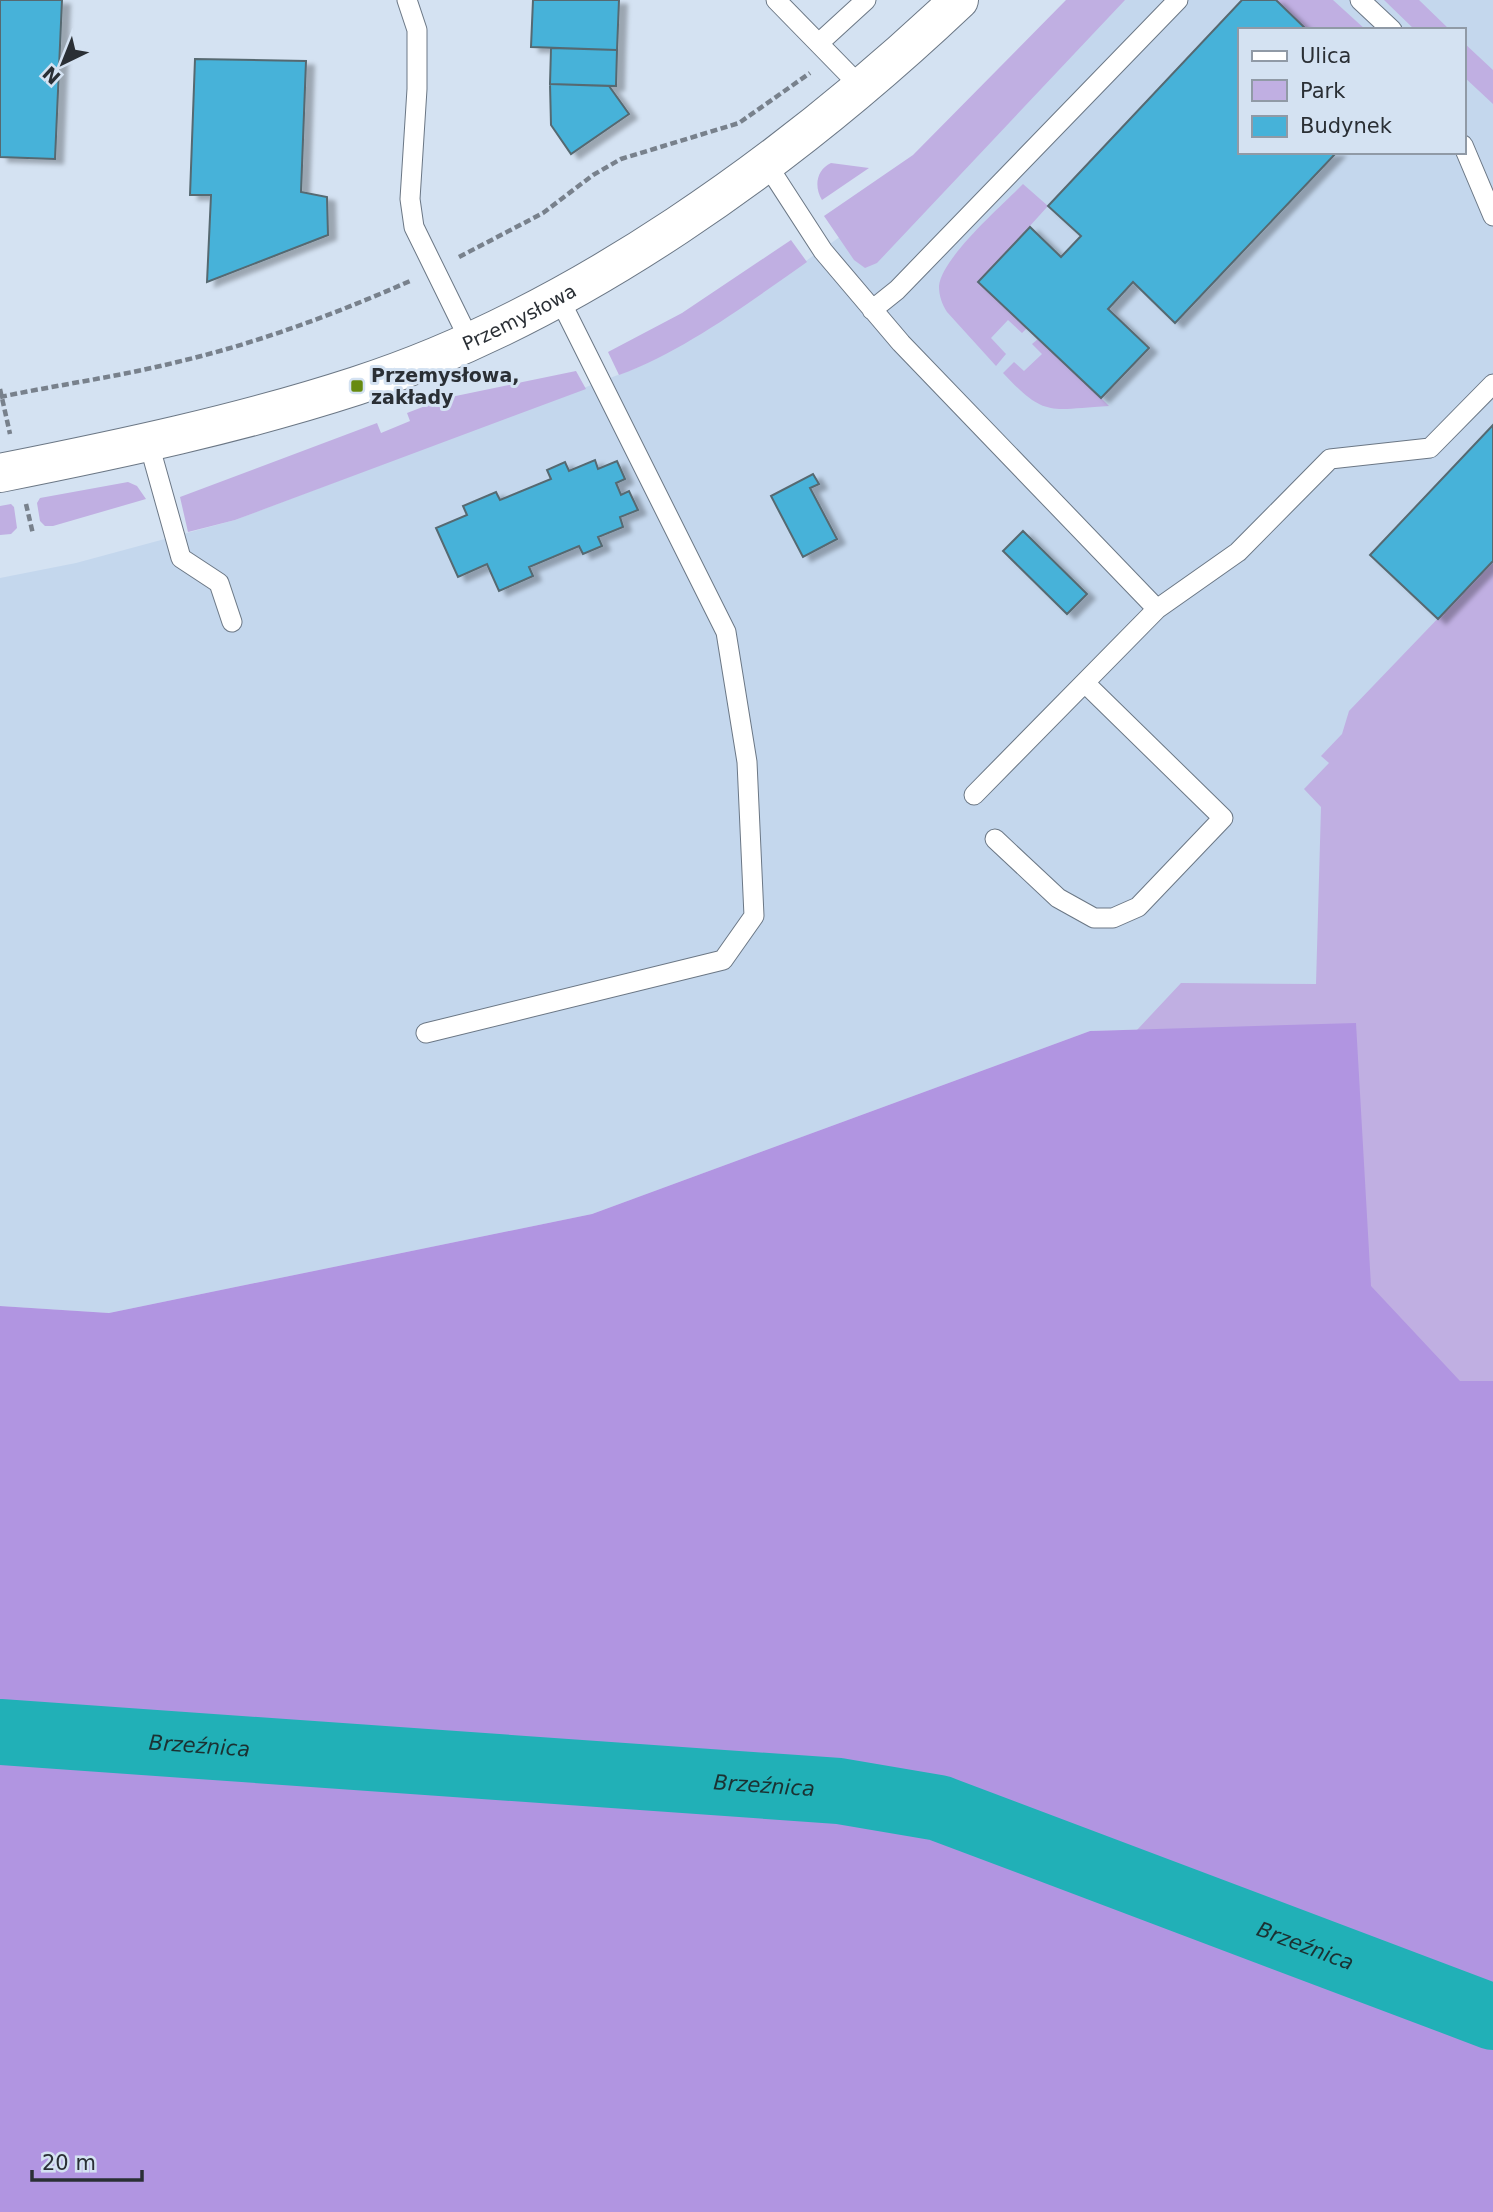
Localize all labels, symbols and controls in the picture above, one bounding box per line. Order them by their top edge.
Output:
north arrow [28,28,98,98]
legend [1238,28,1465,154]
text: Ulica [1300,44,1351,68]
text: N [38,62,65,89]
text: Park [1300,79,1346,103]
text: Budynek [1300,114,1393,138]
street label: Przemysłowa [459,279,580,355]
place label: Przemysłowa, zakłady [371,364,519,408]
marker: Przemysłowa, zakłady [349,378,365,394]
water label: Brzeźnica [148,1730,251,1762]
water label: Brzeźnica [713,1770,816,1801]
water label: Brzeźnica [1254,1917,1357,1975]
scale bar [32,2138,142,2182]
text: 20 m [42,2151,96,2175]

